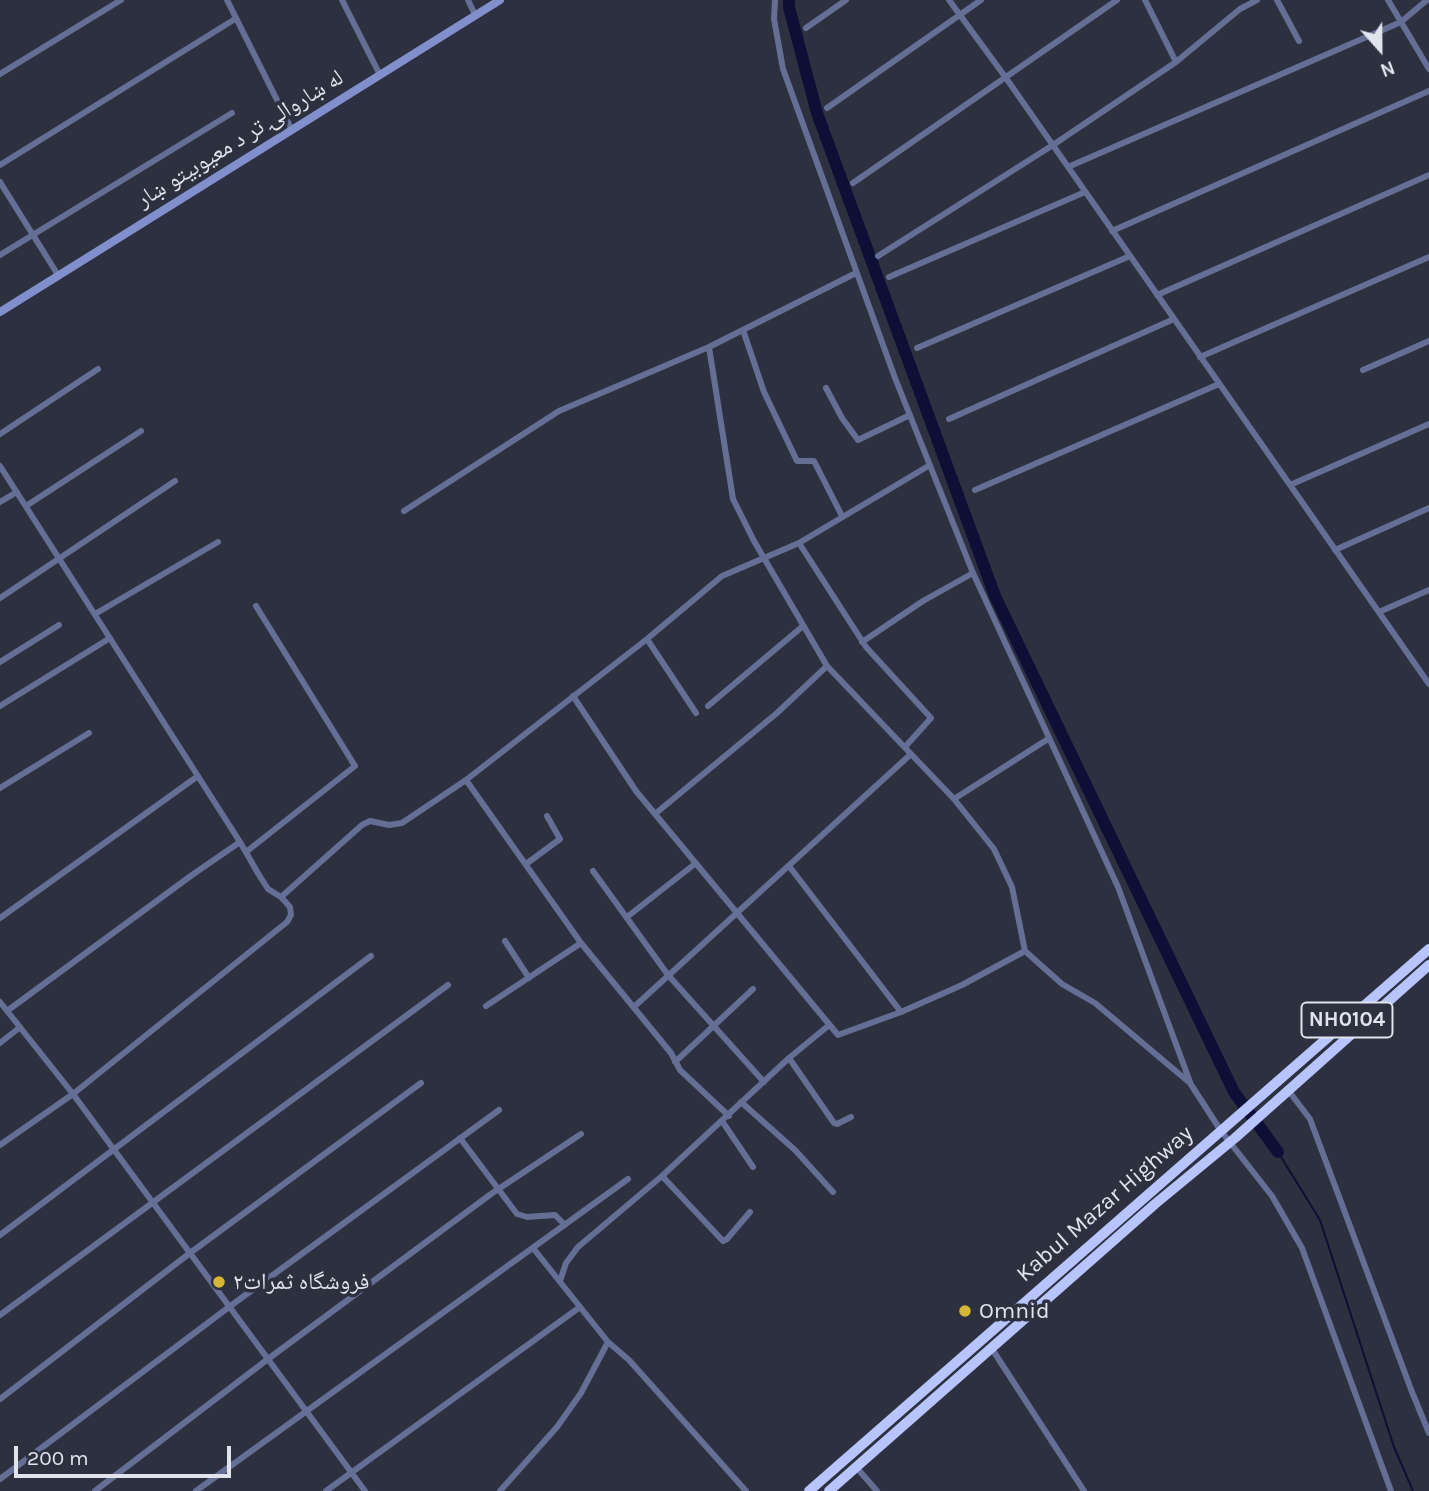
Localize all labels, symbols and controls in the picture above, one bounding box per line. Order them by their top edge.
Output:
north arrow [1345,14,1415,84]
text: N [1377,56,1398,81]
street label: له ښاروالۍ تر د معیوبیتو ښار [132,64,348,214]
road number: NH0104 [1302,1002,1392,1038]
street label: Kabul Mazar Highway [1011,1120,1199,1288]
place label: فروشگاه ثمرات٢ [233,1268,369,1296]
marker: فروشگاه ثمرات٢ [211,1274,227,1290]
place label: Omnid [979,1297,1050,1325]
marker: Omnid [957,1303,973,1319]
scale bar [18,1432,234,1476]
text: 200 m [27,1446,89,1470]

